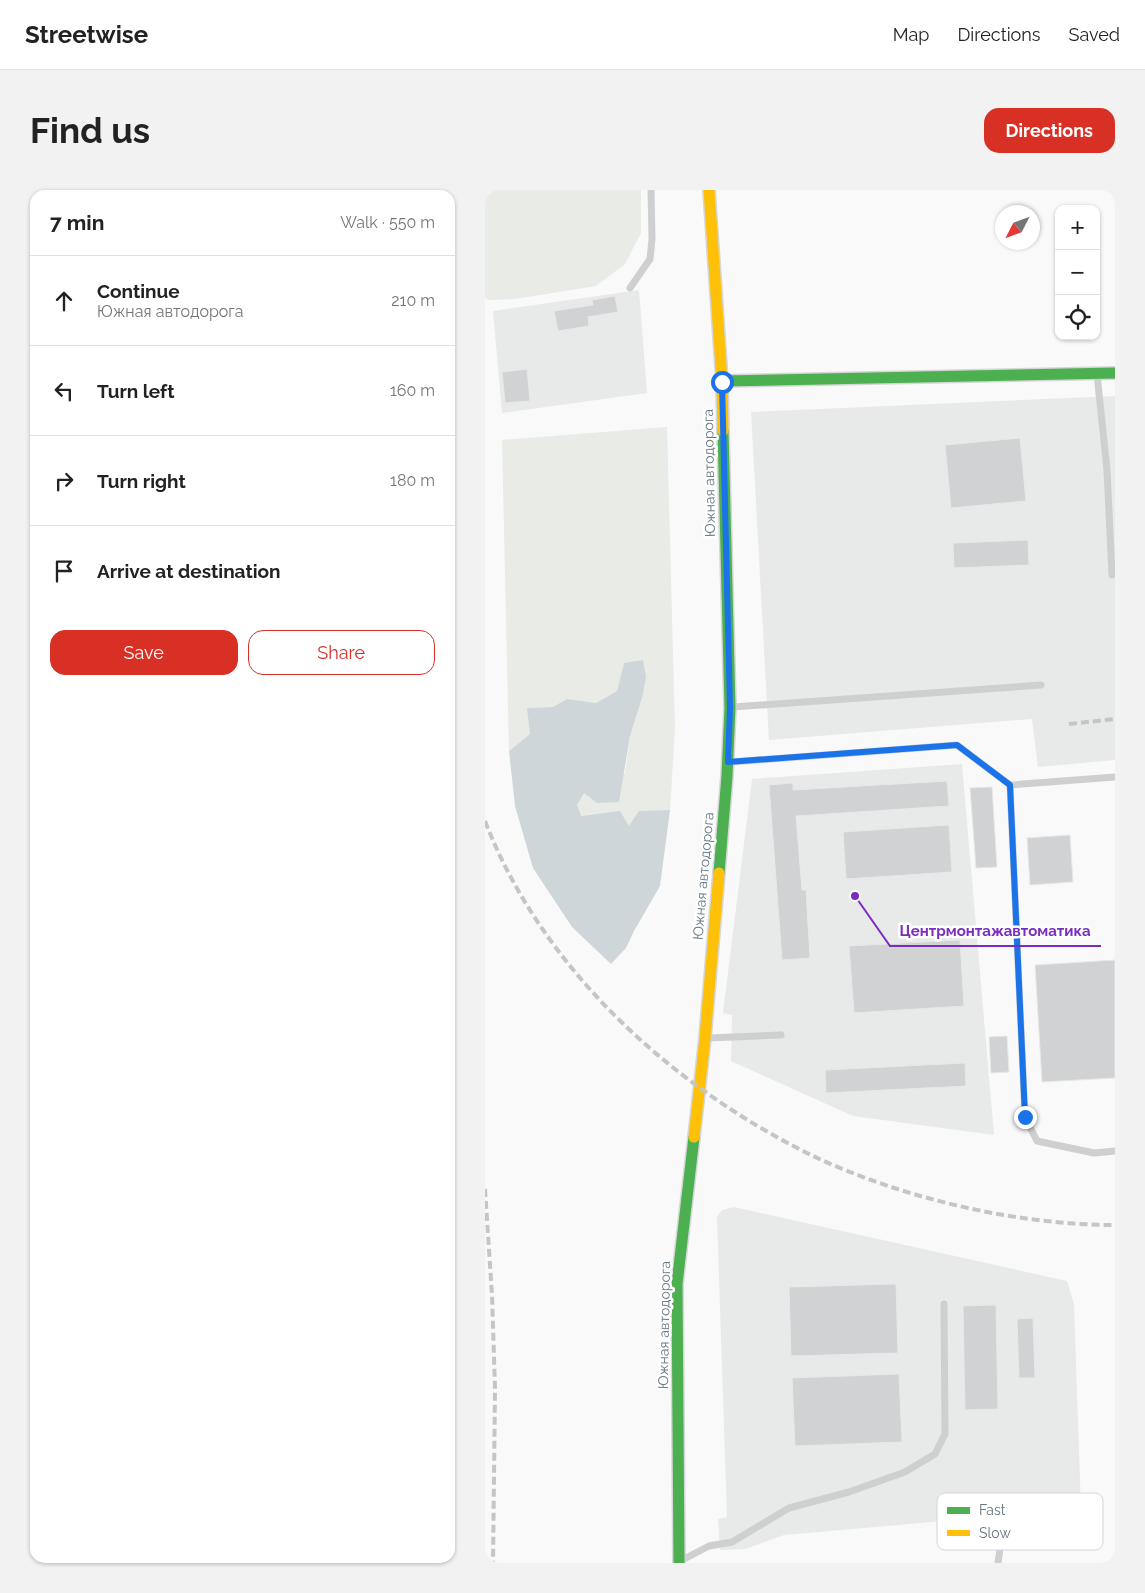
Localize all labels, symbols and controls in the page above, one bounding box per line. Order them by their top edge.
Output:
text: Streetwise [25,20,148,49]
text: Map [893,24,929,45]
text: Directions [957,24,1041,45]
text: Saved [1069,24,1120,45]
button: Directions [984,108,1115,153]
text: Find us [30,110,150,151]
north arrow [995,205,1040,250]
map controls [1055,205,1100,340]
button: + [1055,205,1100,250]
text: 7 min [50,210,104,235]
text: Walk · 550 m [340,213,435,232]
button: − [1055,250,1100,295]
text: Continue [97,280,180,302]
icon: ahead [50,287,78,315]
text: 210 m [391,291,435,310]
button: locate [1055,295,1100,340]
text: Южная автодорога [97,302,244,321]
route start [711,371,734,394]
icon: left [50,377,78,405]
text: Turn left [97,380,174,402]
text: 160 m [390,381,435,400]
street label: Южная автодорога [700,409,718,537]
icon: right [50,467,78,495]
text: Turn right [97,470,186,492]
text: 180 m [390,471,435,490]
icon: arrive [50,557,78,585]
text: Arrive at destination [97,560,281,582]
button: Save [50,630,238,675]
button: Share [248,630,435,675]
street label: Южная автодорога [689,811,717,941]
callout: Центрмонтажавтоматика [890,916,1101,946]
text: Центрмонтажавтоматика [899,922,1091,940]
route end [1014,1106,1037,1129]
street label: Южная автодорога [655,1261,673,1389]
legend [937,1493,1103,1550]
text: Fast [979,1502,1006,1518]
text: Slow [979,1525,1011,1541]

